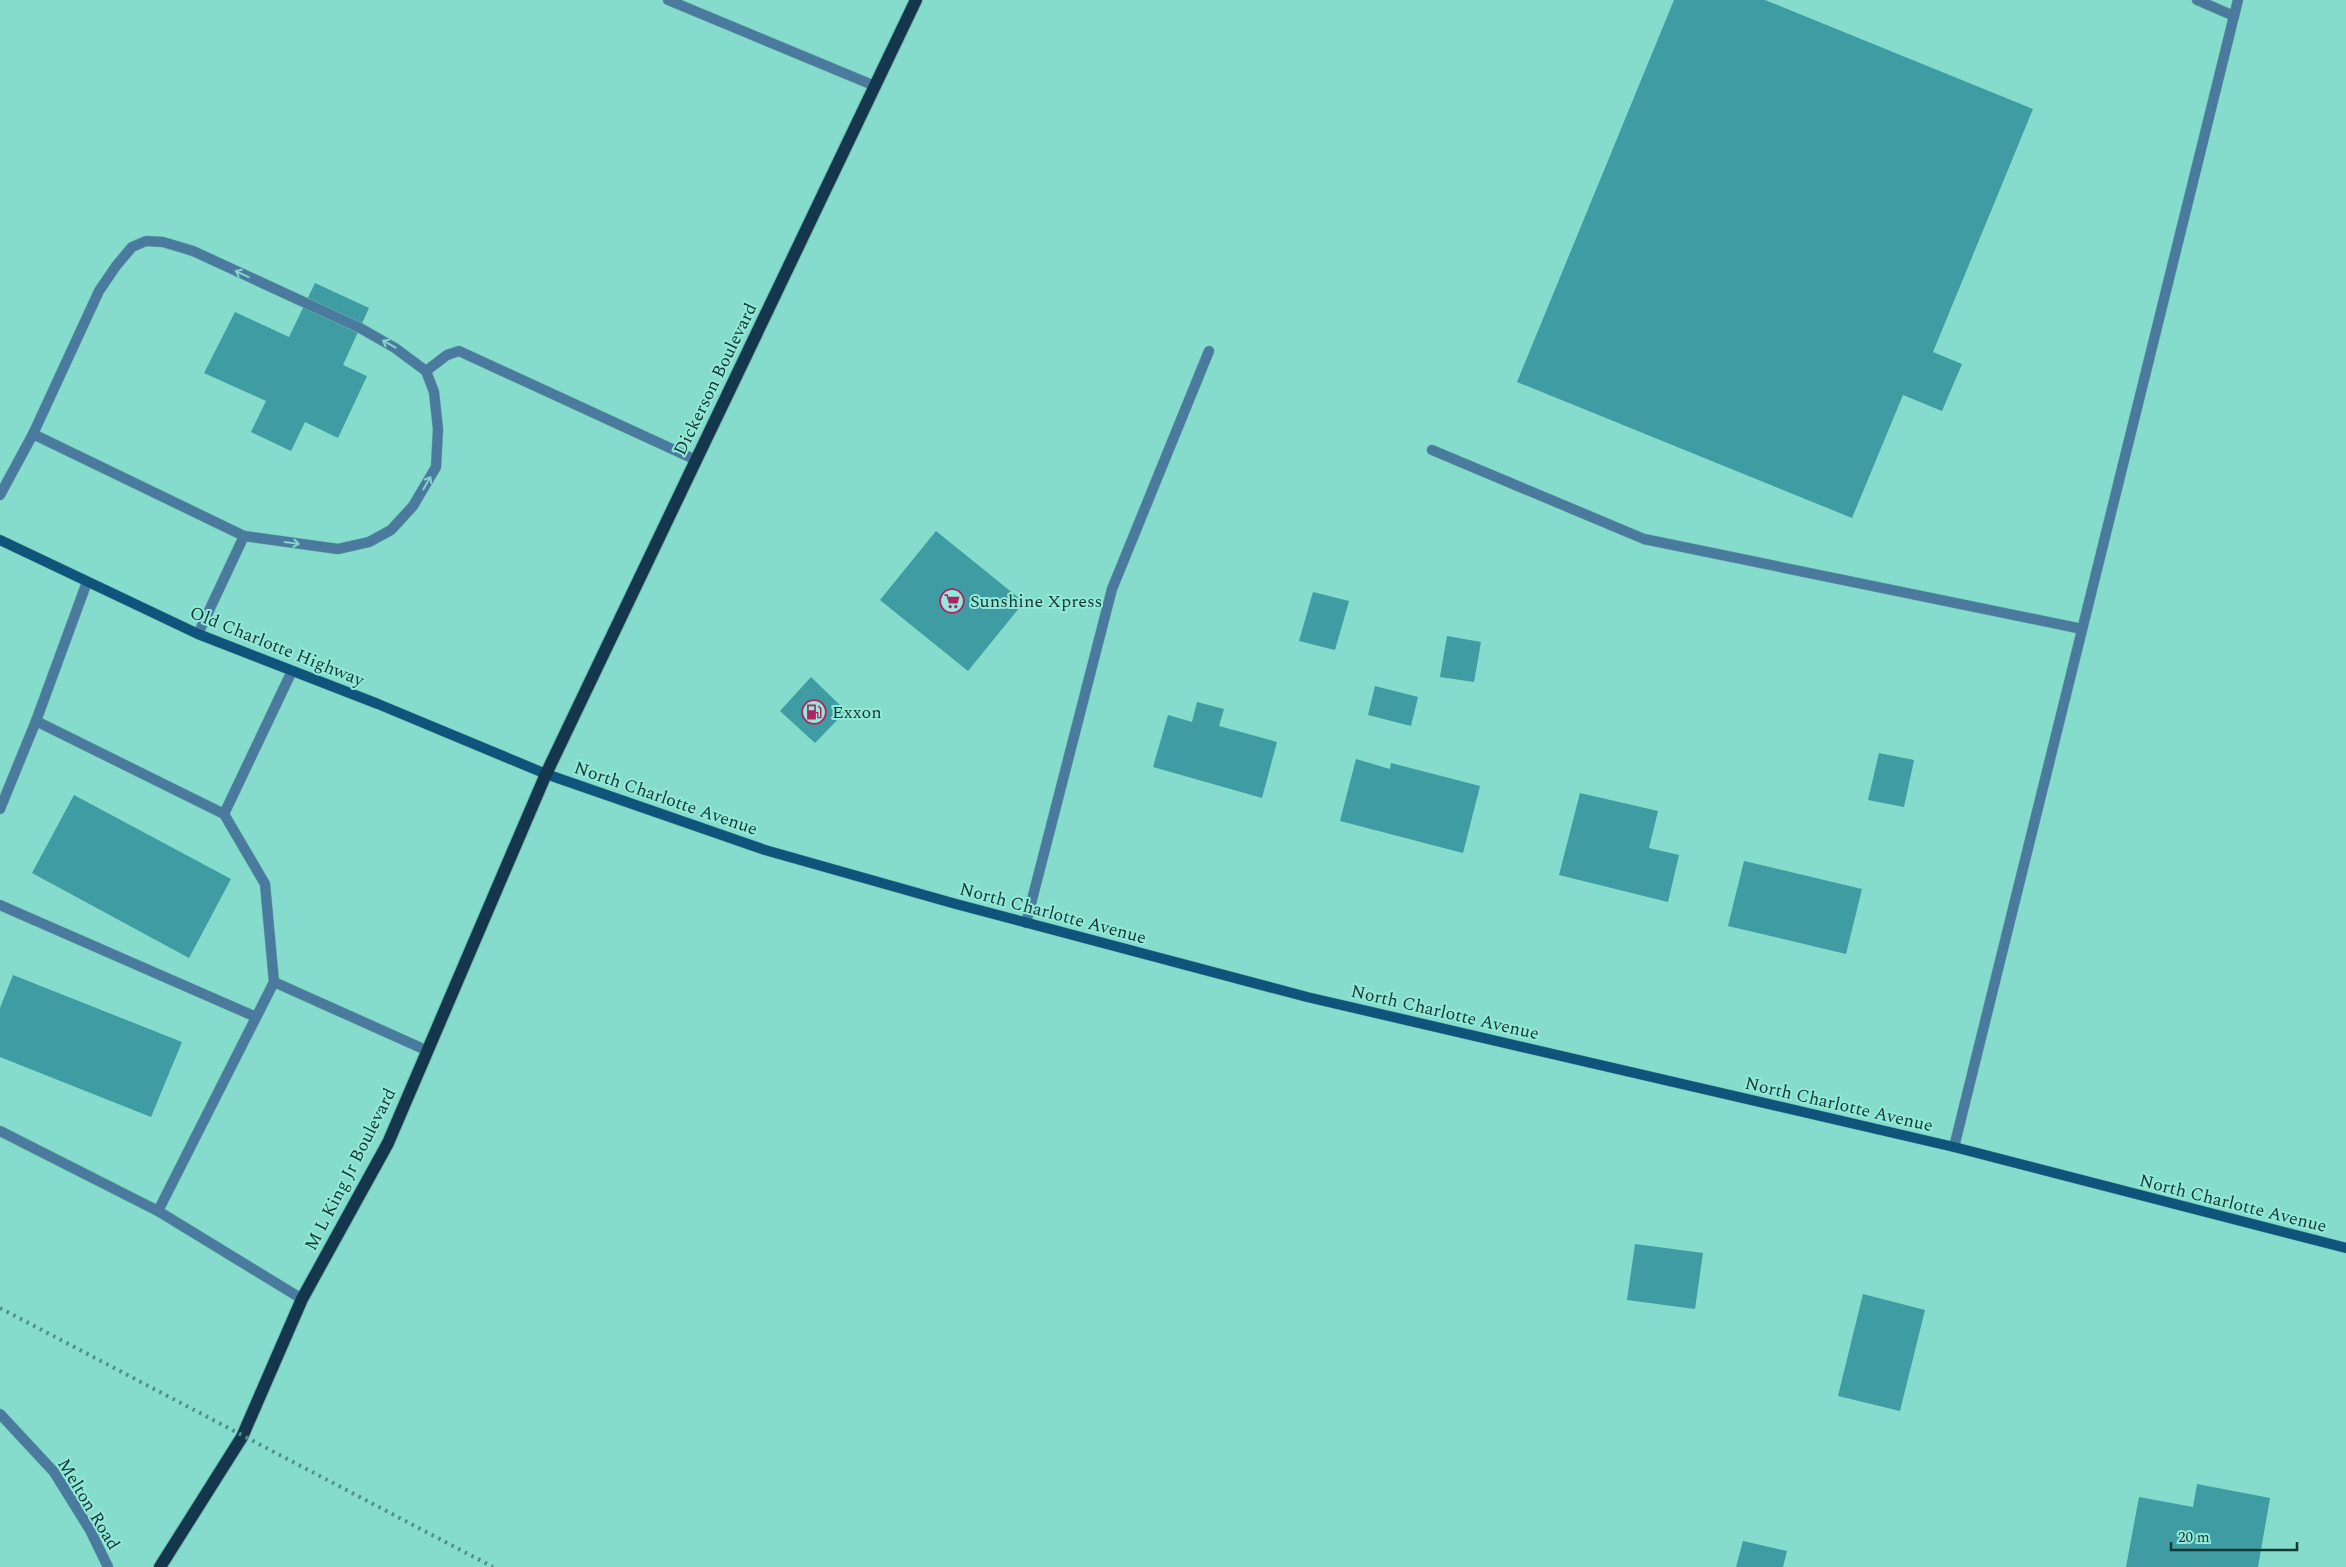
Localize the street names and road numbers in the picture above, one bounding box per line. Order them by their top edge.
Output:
street label: Dickerson Boulevard [667,298,764,460]
street label: Old Charlotte Highway [186,599,369,694]
street label: North Charlotte Avenue [570,754,761,843]
street label: North Charlotte Avenue [956,876,1149,951]
street label: North Charlotte Avenue [1348,978,1542,1047]
street label: North Charlotte Avenue [1742,1070,1936,1139]
street label: M L King Jr Boulevard [298,1083,403,1255]
street label: North Charlotte Avenue [2136,1167,2329,1240]
street label: Melton Road [50,1453,127,1555]

